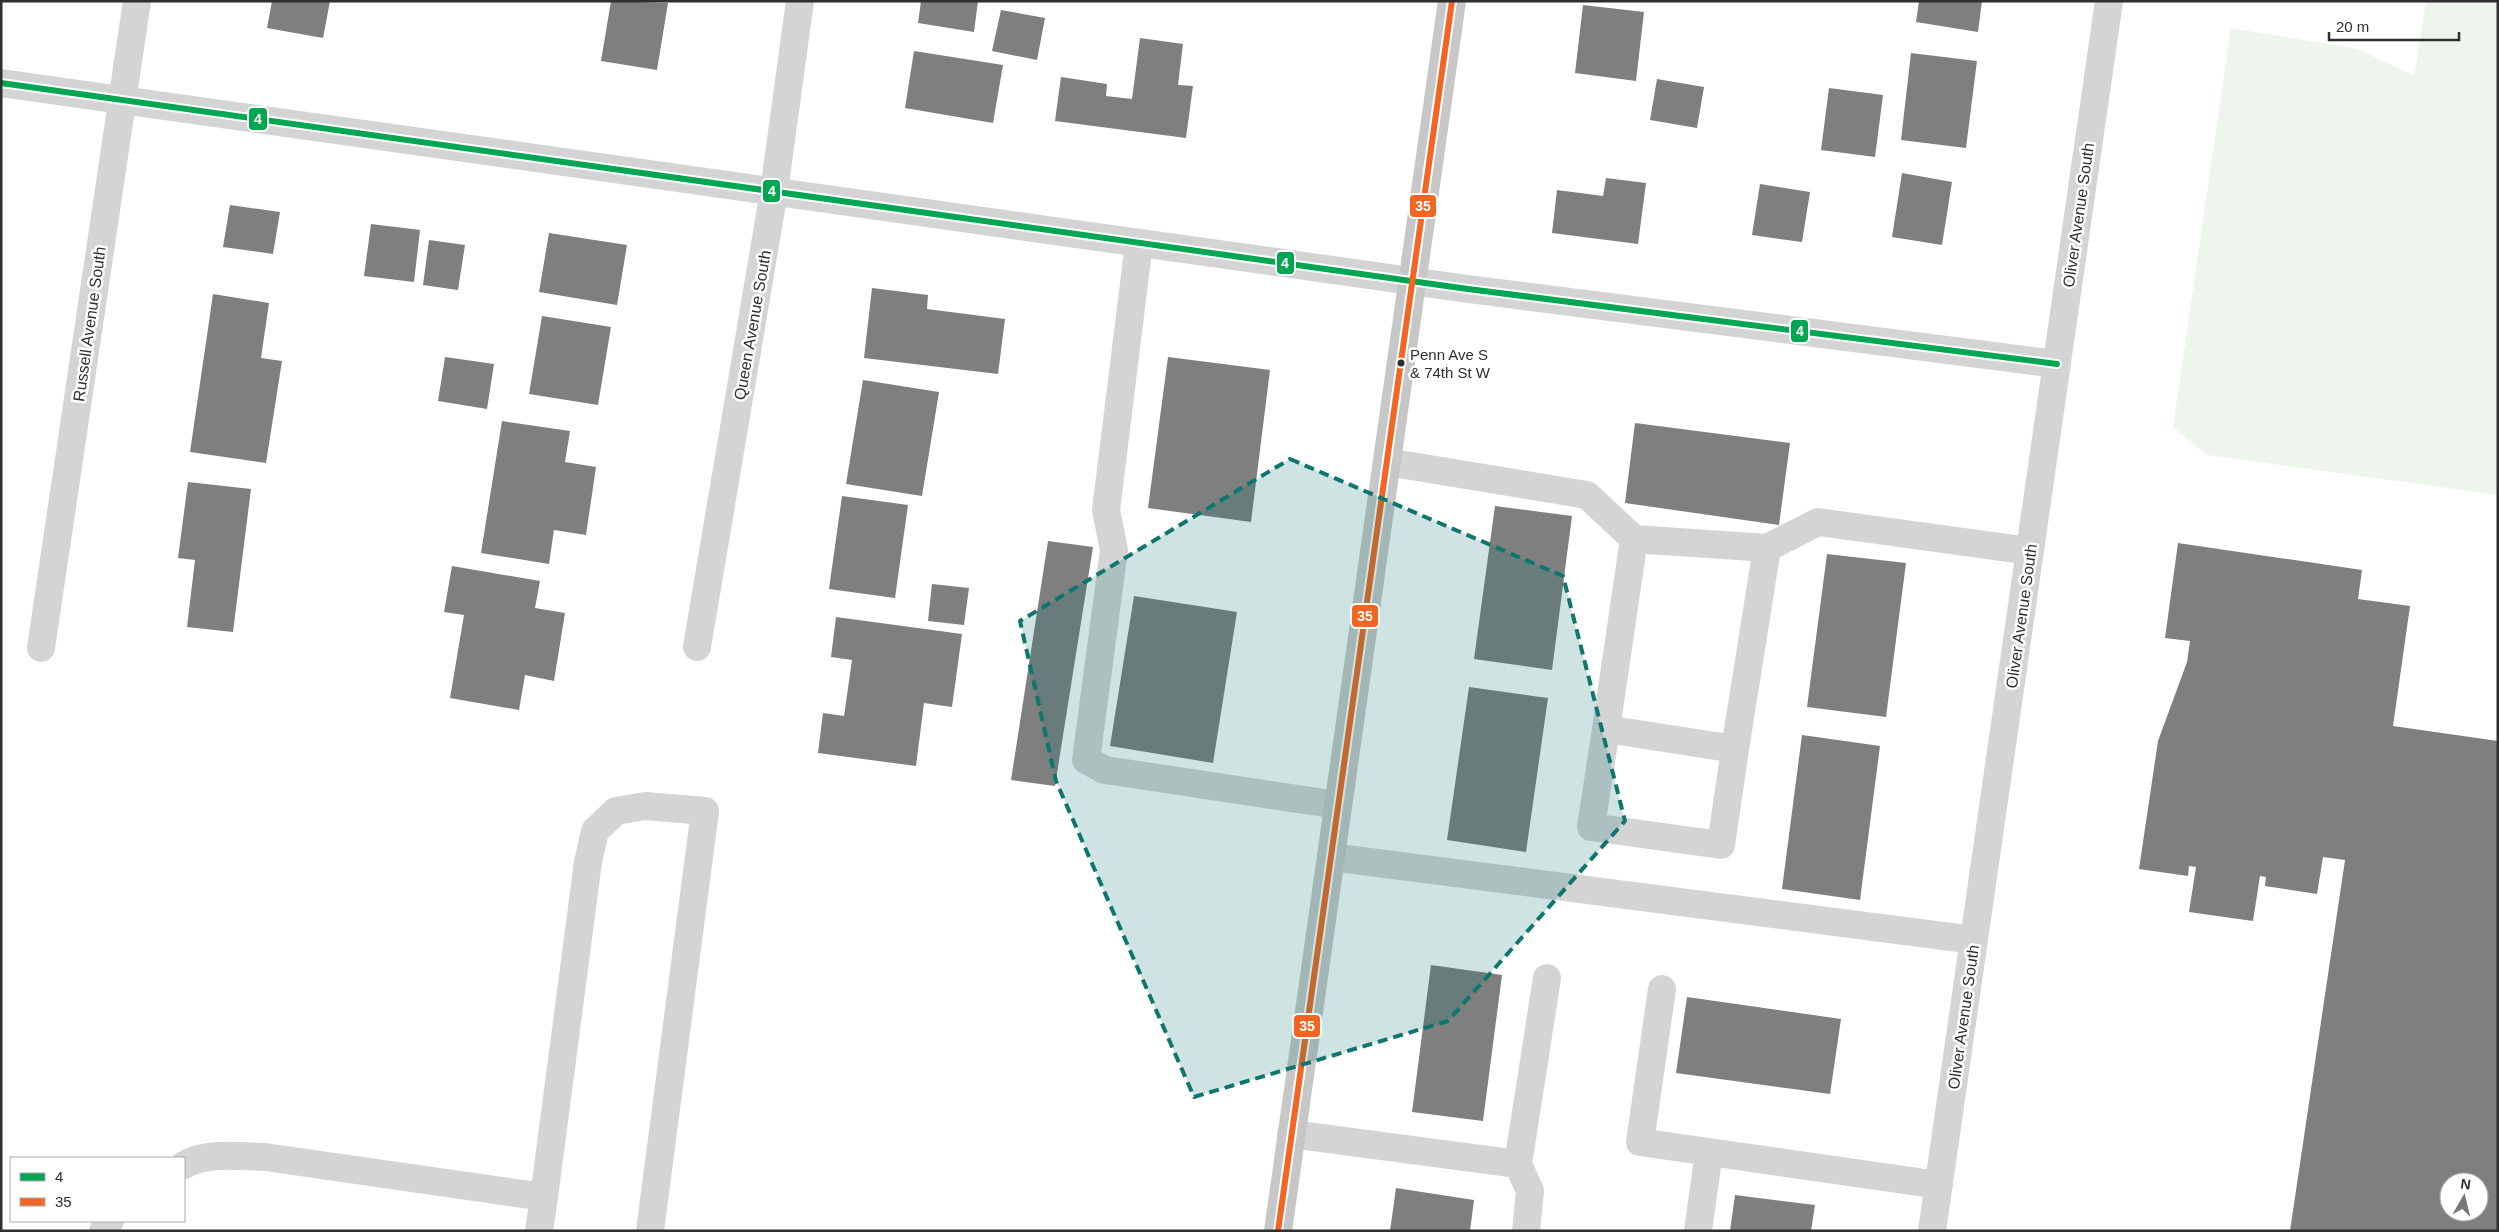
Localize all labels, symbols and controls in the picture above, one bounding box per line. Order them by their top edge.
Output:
scale bar [2329,10,2459,42]
text: 20 m [2336,18,2369,35]
line badge: 4 [248,107,268,131]
text: 4 [254,111,262,127]
street label: Oliver Avenue South [2060,142,2097,288]
line badge: 4 [762,179,781,203]
text: 4 [768,183,776,199]
line badge: 35 [1409,194,1437,218]
text: 35 [1415,198,1431,214]
street label: Russell Avenue South [70,246,109,403]
street label: Queen Avenue South [731,249,774,401]
line badge: 4 [1276,251,1295,275]
text: 4 [1281,255,1289,271]
line badge: 4 [1790,319,1809,343]
text: 4 [1796,323,1804,339]
place label: Penn Ave S & 74th St W [1410,346,1491,381]
marker: Penn Ave S & 74th St W [1396,358,1406,368]
street label: Oliver Avenue South [2003,543,2040,689]
line badge: 35 [1351,604,1379,628]
text: 35 [1357,608,1373,624]
street label: Oliver Avenue South [1945,944,1982,1090]
line badge: 35 [1293,1014,1321,1038]
text: 35 [1299,1018,1315,1034]
legend [10,1157,185,1222]
text: 4 [55,1168,63,1185]
north arrow [2439,1172,2489,1222]
text: N [2460,1175,2472,1193]
text: 35 [55,1193,72,1210]

